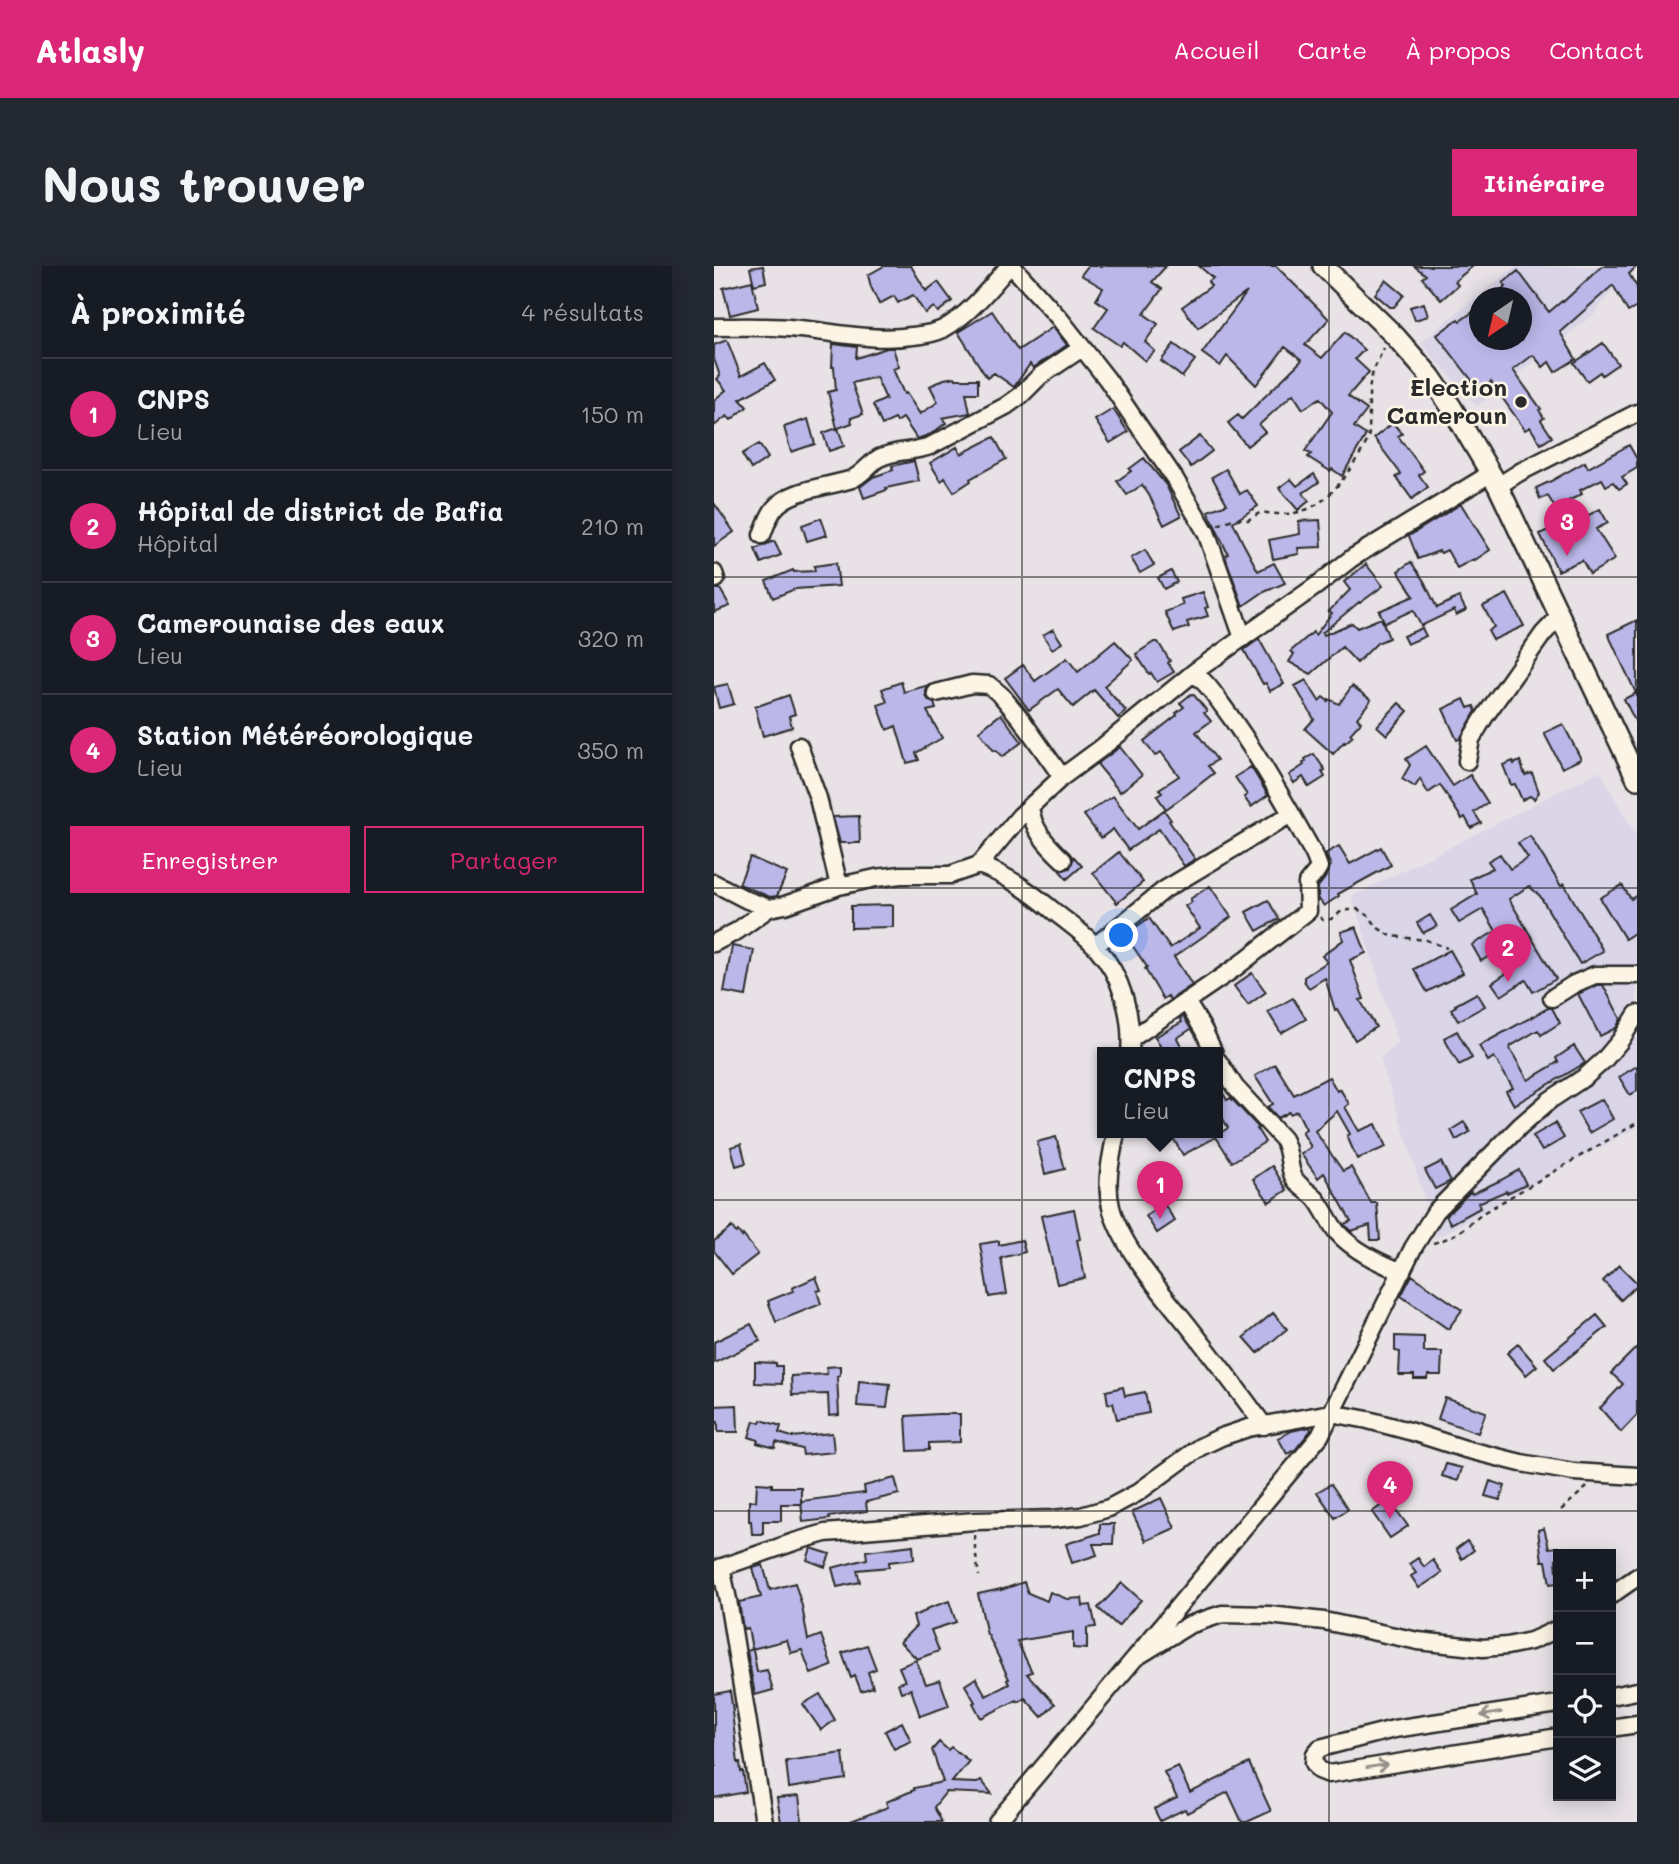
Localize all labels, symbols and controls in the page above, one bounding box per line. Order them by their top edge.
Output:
text: Atlasly [35,28,145,71]
text: Accueil [1173,34,1259,65]
text: Carte [1297,34,1367,65]
text: À propos [1405,34,1511,65]
text: Contact [1549,34,1644,65]
button: Itinéraire [1452,149,1637,216]
text: Nous trouver [42,151,366,214]
north arrow [1469,287,1532,350]
text: À proximité [70,292,246,332]
text: 4 résultats [522,297,644,327]
place label: Election Cameroun [1386,371,1507,430]
text: CNPS [137,382,210,416]
marker: Election Cameroun [1513,394,1529,410]
text: 1 [88,399,98,429]
text: 150 m [580,399,644,429]
text: Lieu [137,416,183,446]
text: Hôpital de district de Bafia [137,494,503,528]
pin: 3 [1544,498,1590,556]
text: 2 [87,511,99,541]
text: 210 m [581,511,644,541]
text: Hôpital [137,528,219,558]
text: Camerounaise des eaux [137,606,445,640]
text: 3 [86,623,100,653]
text: 320 m [578,623,644,653]
text: Lieu [137,640,183,670]
text: Station Météréorologique [137,718,473,752]
text: 4 [86,735,100,765]
text: 350 m [577,735,644,765]
text: Lieu [137,752,183,782]
button: Enregistrer [70,826,350,893]
button: Partager [364,826,644,893]
your location [1104,918,1138,952]
pin: 2 [1485,924,1531,982]
popup [1097,1047,1223,1138]
text: CNPS [1123,1061,1197,1095]
text: Lieu [1123,1095,1169,1125]
pin: 1 [1137,1161,1183,1219]
pin: 4 [1367,1461,1413,1519]
map controls [1553,1549,1616,1801]
button: + [1553,1549,1616,1612]
button: − [1553,1612,1616,1675]
button: locate [1553,1675,1616,1738]
one-way arrow [1480,1708,1503,1721]
button: layers [1553,1738,1616,1801]
one-way arrow [1365,1759,1388,1772]

